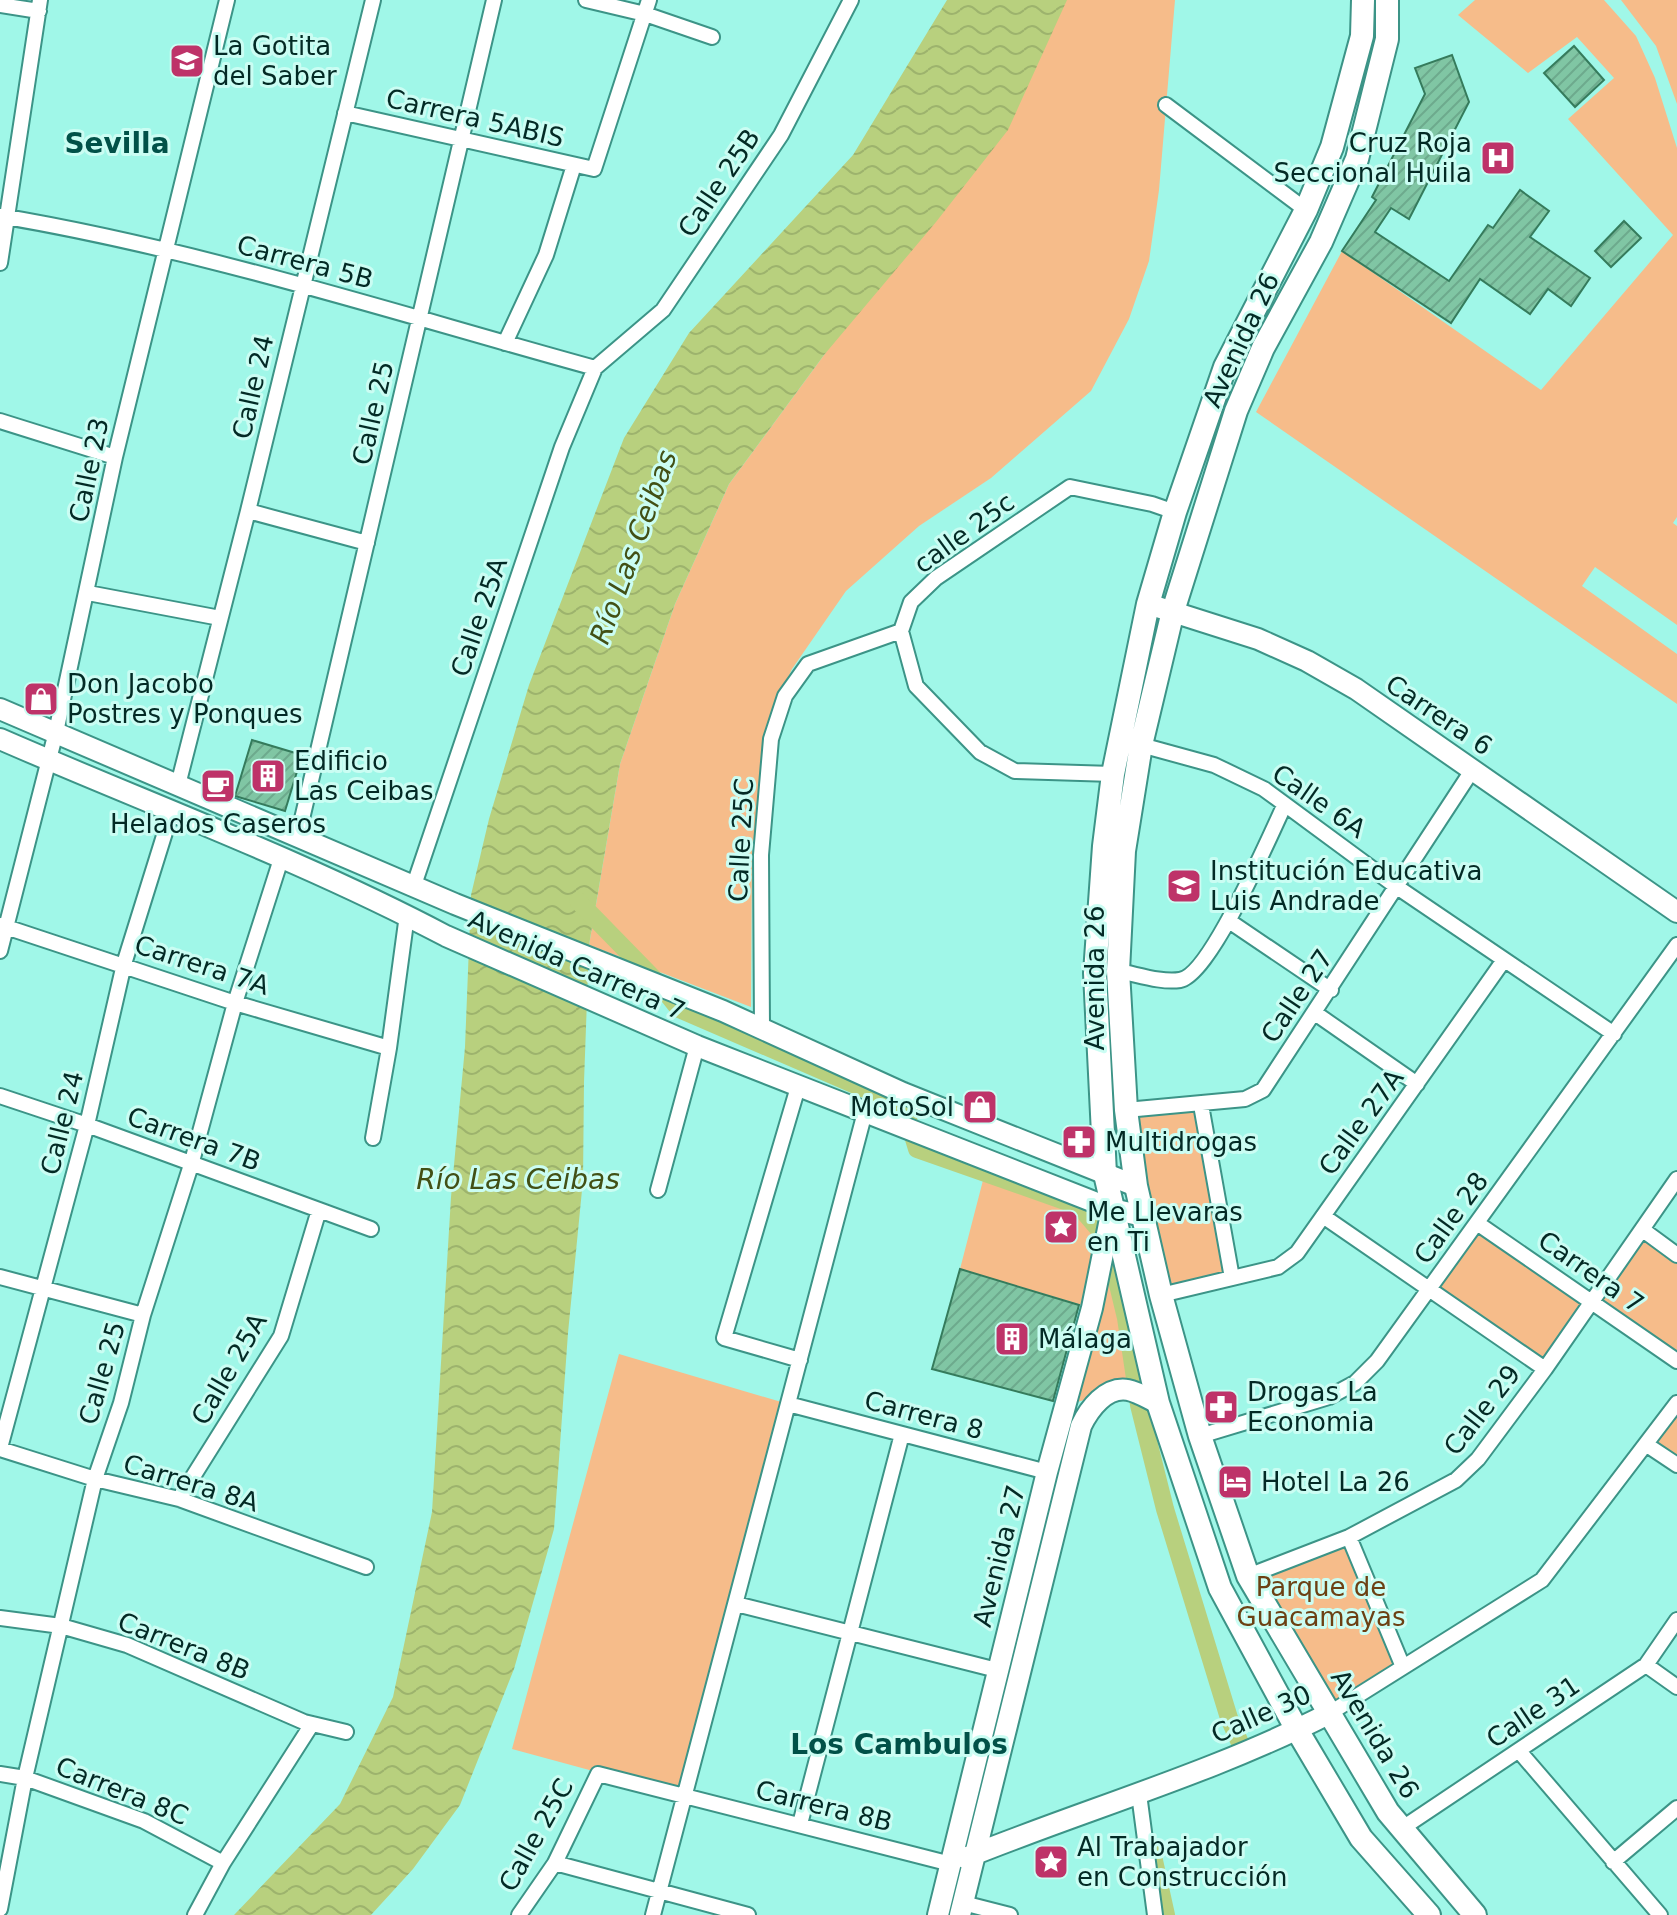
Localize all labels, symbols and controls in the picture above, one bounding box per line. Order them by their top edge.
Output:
place label: La Gotita del Saber [213,31,337,91]
school or university icon: La Gotita del Saber [168,42,206,80]
street label: Carrera 5ABIS [383,83,567,153]
street label: Calle 25B [672,123,766,243]
district label: Sevilla [64,127,170,160]
place label: Cruz Roja Seccional Huila [1273,128,1472,188]
hospital icon: Cruz Roja Seccional Huila [1479,139,1517,177]
street label: Carrera 5B [234,229,376,295]
street label: Avenida 26 [1197,268,1285,412]
street label: Calle 24 [226,332,280,442]
street label: Calle 25 [346,358,400,468]
street label: Calle 23 [63,415,115,525]
water label: Río Las Ceibas [583,446,684,648]
street label: calle 25c [908,487,1020,579]
street label: Calle 25A [445,553,513,680]
street label: Carrera 6 [1380,668,1498,762]
place label: Don Jacobo Postres y Ponques [67,669,303,729]
shop icon: Don Jacobo Postres y Ponques [22,680,60,718]
place label: Edificio Las Ceibas [294,746,434,806]
building icon: Edificio Las Ceibas [249,757,287,795]
street label: Calle 6A [1267,758,1372,844]
cafe icon: Helados Caseros [199,767,237,805]
street label: Calle 25C [723,777,759,903]
place label: Helados Caseros [110,809,326,839]
place label: Institución Educativa Luis Andrade [1210,856,1482,916]
school or university icon: Institución Educativa Luis Andrade [1165,867,1203,905]
street label: Avenida Carrera 7 [464,904,690,1026]
street label: Avenida 26 [1080,905,1110,1051]
street label: Carrera 7A [131,929,273,1001]
street label: Calle 27 [1255,944,1339,1048]
street label: Calle 27A [1313,1063,1410,1181]
street label: Calle 24 [35,1068,89,1178]
shop icon: MotoSol [961,1088,999,1126]
place label: MotoSol [850,1092,954,1122]
street label: Carrera 7B [123,1101,265,1177]
pharmacy icon: Multidrogas [1060,1123,1098,1161]
place label: Multidrogas [1105,1127,1257,1157]
water label: Río Las Ceibas [416,1163,620,1196]
street label: Calle 28 [1408,1166,1494,1270]
place label: Me Llevaras en Ti [1087,1197,1243,1257]
place icon: Me Llevaras en Ti [1042,1208,1080,1246]
street label: Carrera 7 [1532,1225,1650,1319]
street label: Calle 25A [185,1308,273,1430]
street label: Calle 25 [73,1318,131,1428]
building icon: Málaga [993,1320,1031,1358]
place label: Málaga [1038,1324,1132,1354]
street label: Calle 29 [1438,1359,1526,1461]
place label: Drogas La Economia [1247,1377,1378,1437]
street label: Carrera 8 [861,1385,987,1445]
pharmacy icon: Drogas La Economia [1202,1388,1240,1426]
street label: Carrera 8A [120,1448,262,1518]
hotel icon: Hotel La 26 [1216,1463,1254,1501]
place label: Hotel La 26 [1261,1467,1410,1497]
street label: Avenida 27 [967,1482,1031,1630]
park label: Parque de Guacamayas [1237,1572,1405,1632]
street label: Carrera 8B [114,1606,254,1686]
street label: Avenida 26 [1325,1664,1425,1804]
street label: Calle 31 [1481,1670,1585,1754]
street label: Calle 30 [1207,1679,1315,1749]
district label: Los Cambulos [790,1728,1008,1761]
street label: Carrera 8C [51,1751,193,1831]
street label: Calle 25C [493,1773,579,1897]
street label: Carrera 8B [753,1775,895,1837]
place label: Al Trabajador en Construcción [1077,1832,1287,1892]
place icon: Al Trabajador en Construcción [1032,1843,1070,1881]

